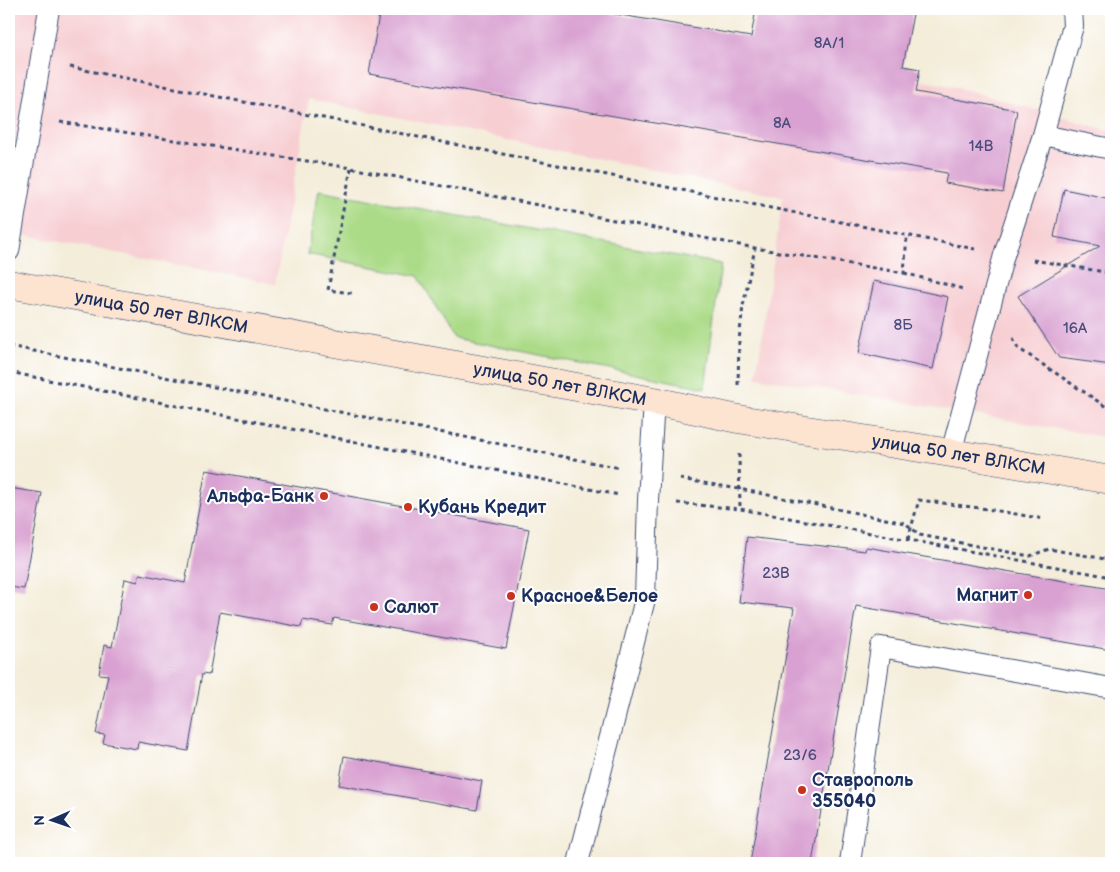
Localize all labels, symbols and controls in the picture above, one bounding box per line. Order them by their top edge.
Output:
house number: 8А/1 [814,34,844,53]
house number: 8А [773,114,792,133]
house number: 14В [969,137,994,156]
street label: улица 50 лет ВЛКСМ [73,286,250,338]
house number: 8Б [893,316,913,335]
house number: 16А [1063,319,1088,338]
street label: улица 50 лет ВЛКСМ [472,358,648,410]
street label: улица 50 лет ВЛКСМ [870,430,1047,479]
place label: Альфа-Банк [206,486,314,507]
marker: Альфа-Банк [318,490,330,502]
place label: Кубань Кредит [418,497,547,518]
marker: Кубань Кредит [402,501,414,513]
house number: 23В [762,564,790,583]
place label: Магнит [956,585,1018,606]
place label: Красное&Белое [521,586,658,607]
marker: Магнит [1022,589,1034,601]
marker: Красное&Белое [505,590,517,602]
place label: Салют [384,597,439,618]
marker: Салют [368,601,380,613]
house number: 23/6 [783,746,817,765]
place label: Ставрополь 355040 [812,770,914,812]
marker: Ставрополь 355040 [796,784,808,796]
north arrow [28,794,78,844]
text: N [31,815,48,826]

